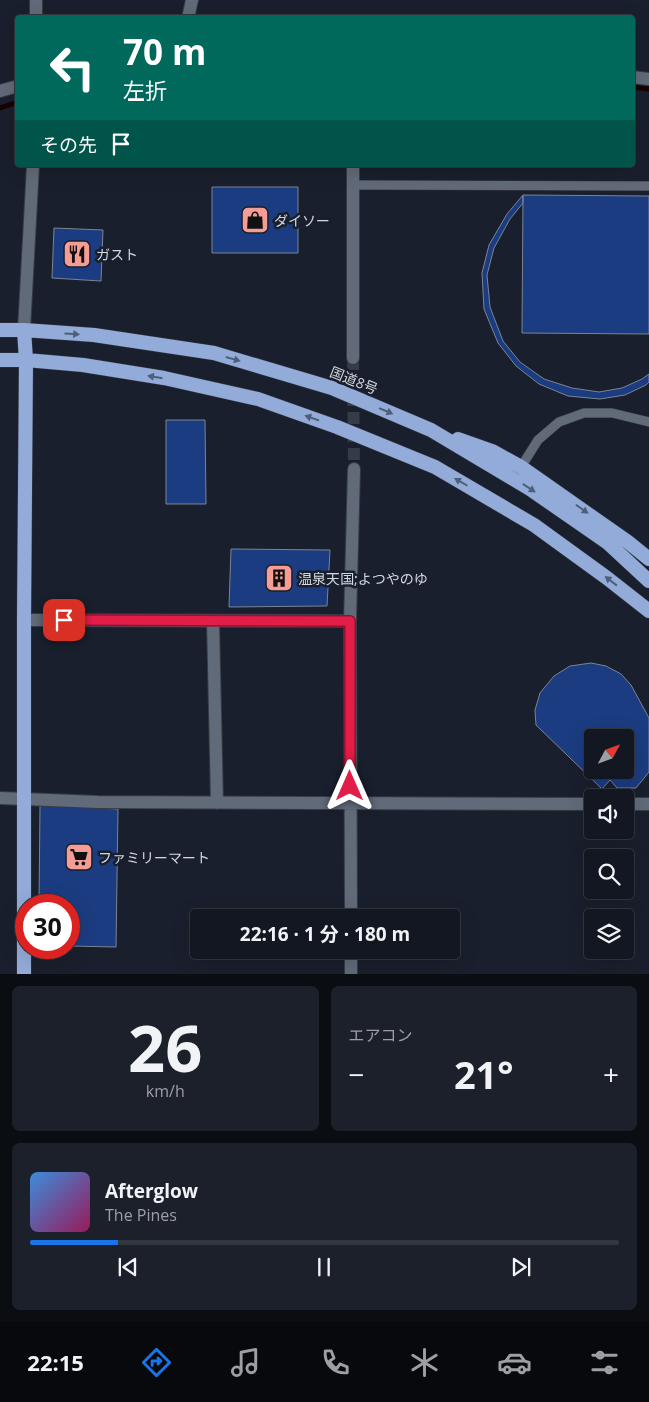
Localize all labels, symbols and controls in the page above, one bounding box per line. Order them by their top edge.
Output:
text: 70 m [123,28,206,75]
icon: left [40,35,105,100]
text: 左折 [123,75,167,105]
icon: arrive [107,130,135,158]
text: その先 [40,132,97,158]
shop icon: ダイソー [240,205,270,235]
place label: ダイソー [274,211,330,230]
restaurant icon: ガスト [62,239,92,269]
place label: ガスト [96,245,138,264]
one-way arrow [65,330,81,338]
one-way arrow [225,355,240,363]
street label: 国道8号 [327,362,381,398]
one-way arrow [146,372,162,380]
one-way arrow [379,408,393,416]
one-way arrow [304,414,319,422]
one-way arrow [454,478,467,487]
one-way arrow [522,484,536,493]
one-way arrow [575,504,588,514]
building icon: 温泉天国;よつやのゆ [264,563,294,593]
place label: 温泉天国;よつやのゆ [298,569,428,588]
one-way arrow [605,575,618,586]
pin [43,599,85,641]
icon: arrive [50,606,78,634]
north arrow [584,729,634,779]
map controls [584,729,634,959]
position arrow [323,759,375,811]
button: sound [584,789,634,839]
supermarket icon: ファミリーマート [64,842,94,872]
place label: ファミリーマート [98,848,210,867]
button: search [584,849,634,899]
speed limit sign: 30 [15,894,80,959]
button: layers [584,909,634,959]
text: 22:16 · 1 分 · 180 m [240,921,410,947]
text: 26 [128,1003,202,1091]
text: エアコン [349,1024,413,1046]
text: 21° [454,1048,514,1100]
text: − [349,1055,365,1093]
text: + [603,1055,619,1093]
text: km/h [146,1080,185,1102]
text: Afterglow [105,1178,198,1204]
text: The Pines [105,1204,177,1226]
icon: previous [114,1253,142,1281]
icon: pause [310,1253,338,1281]
icon: next [507,1253,535,1281]
icon: directions [139,1345,174,1380]
icon: music [228,1345,263,1380]
icon: phone [318,1345,353,1380]
icon: climate [407,1345,442,1380]
icon: car [497,1345,532,1380]
icon: filters [587,1345,622,1380]
text: 22:15 [27,1347,84,1377]

